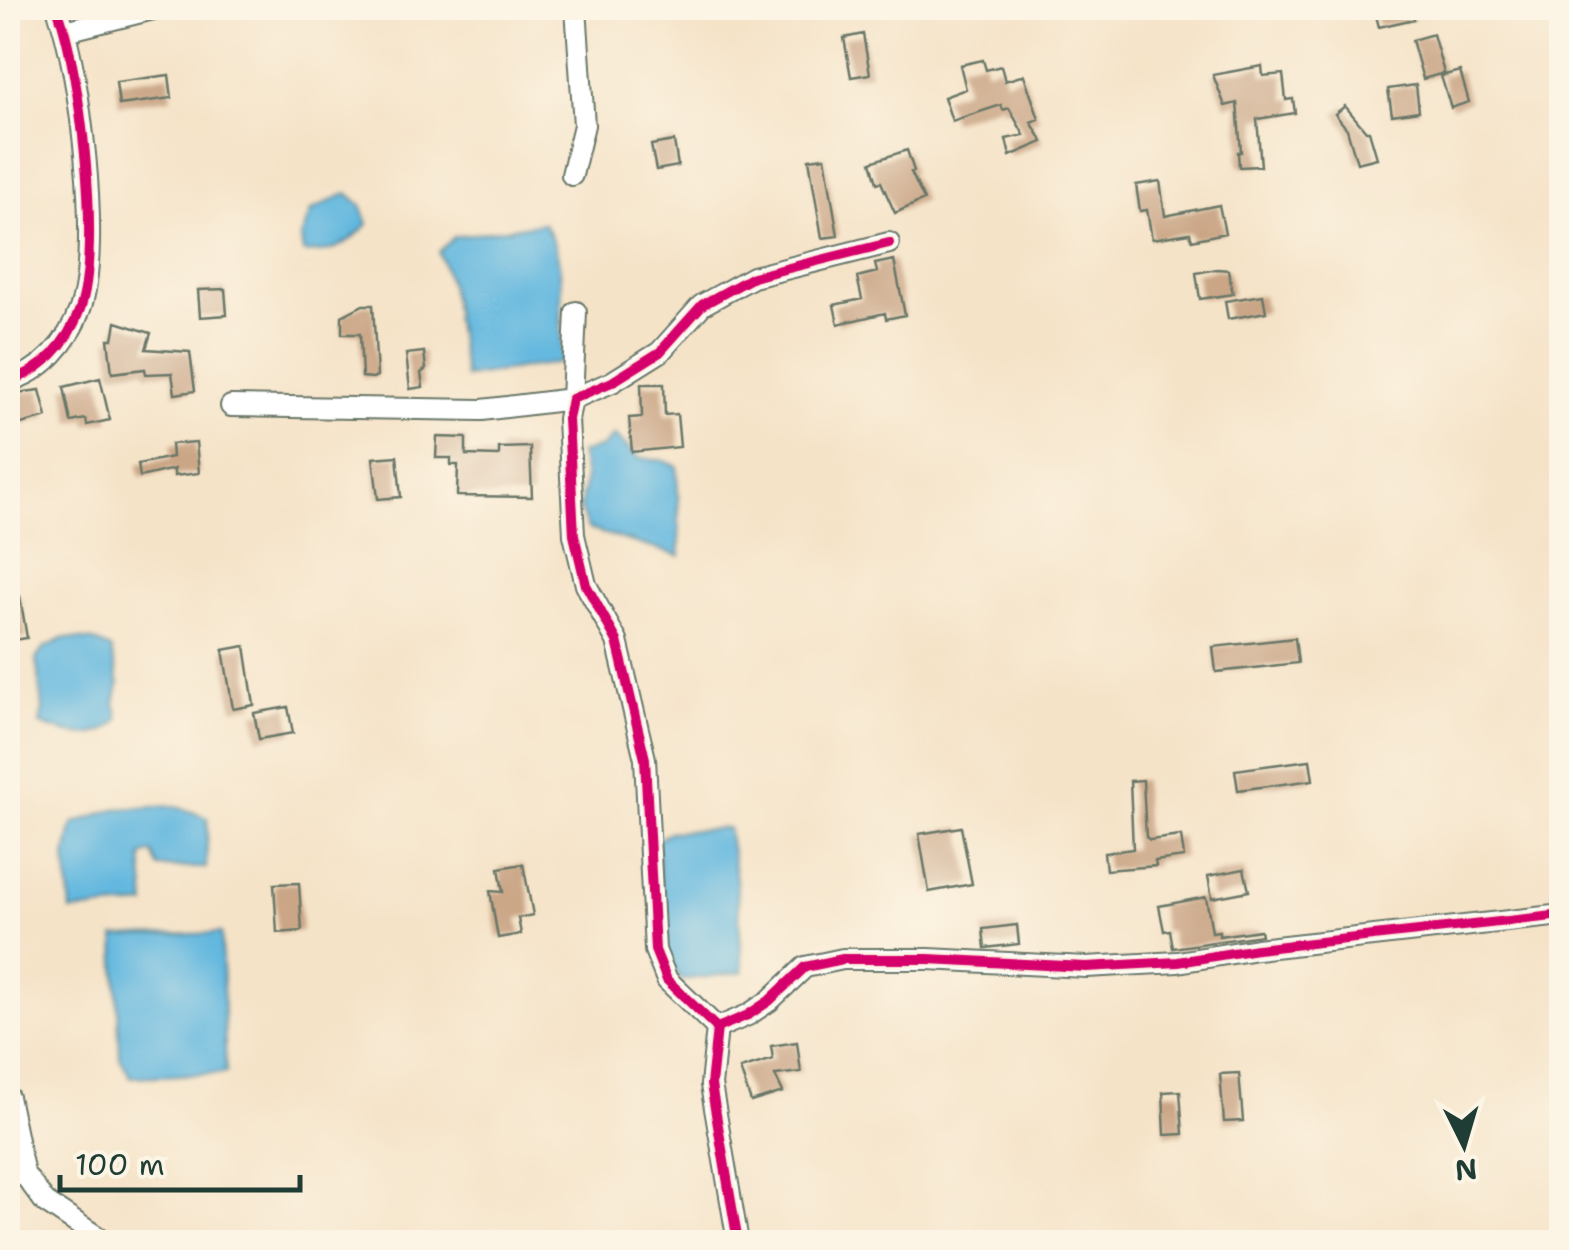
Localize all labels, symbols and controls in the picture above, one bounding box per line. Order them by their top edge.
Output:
north arrow [1414,1095,1514,1195]
scale bar [60,1130,300,1192]
text: 100 m [75,1144,165,1185]
text: N [1453,1150,1479,1190]

